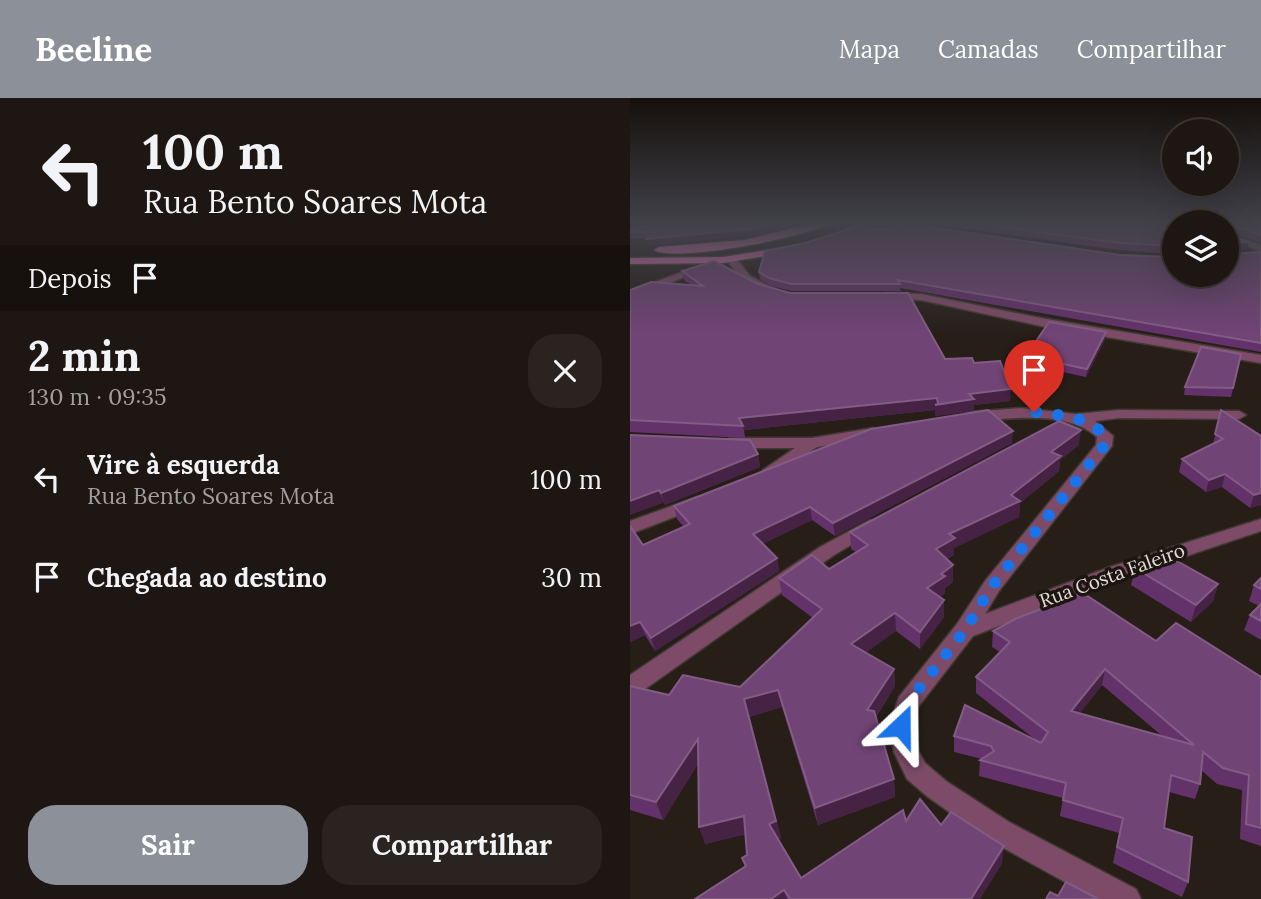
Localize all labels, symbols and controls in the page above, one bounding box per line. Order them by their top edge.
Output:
text: Beeline [35,28,152,70]
text: Mapa [839,34,900,65]
text: Camadas [938,34,1039,65]
text: Compartilhar [1077,34,1226,65]
map controls [1162,119,1239,287]
button: sound [1162,119,1239,196]
text: 100 m [143,120,283,182]
icon: left [28,126,119,217]
text: Rua Bento Soares Mota [143,181,487,222]
button: layers [1162,210,1239,287]
icon: arrive [126,259,164,297]
text: Depois [28,262,112,295]
text: 2 min [28,329,141,383]
button: close [528,334,602,408]
pin [1004,340,1064,412]
icon: arrive [1015,351,1053,389]
text: 130 m · 09:35 [28,382,167,411]
text: Vire à esquerda [87,448,280,481]
icon: left [28,460,66,498]
text: 100 m [530,463,602,496]
text: Rua Bento Soares Mota [87,481,335,510]
street label: Rua Costa Faleiro [1036,538,1188,612]
icon: arrive [28,558,66,596]
text: Chegada ao destino [87,561,327,594]
text: 30 m [541,561,602,594]
position arrow [864,689,938,763]
button: Sair [28,805,308,885]
button: Compartilhar [322,805,602,885]

